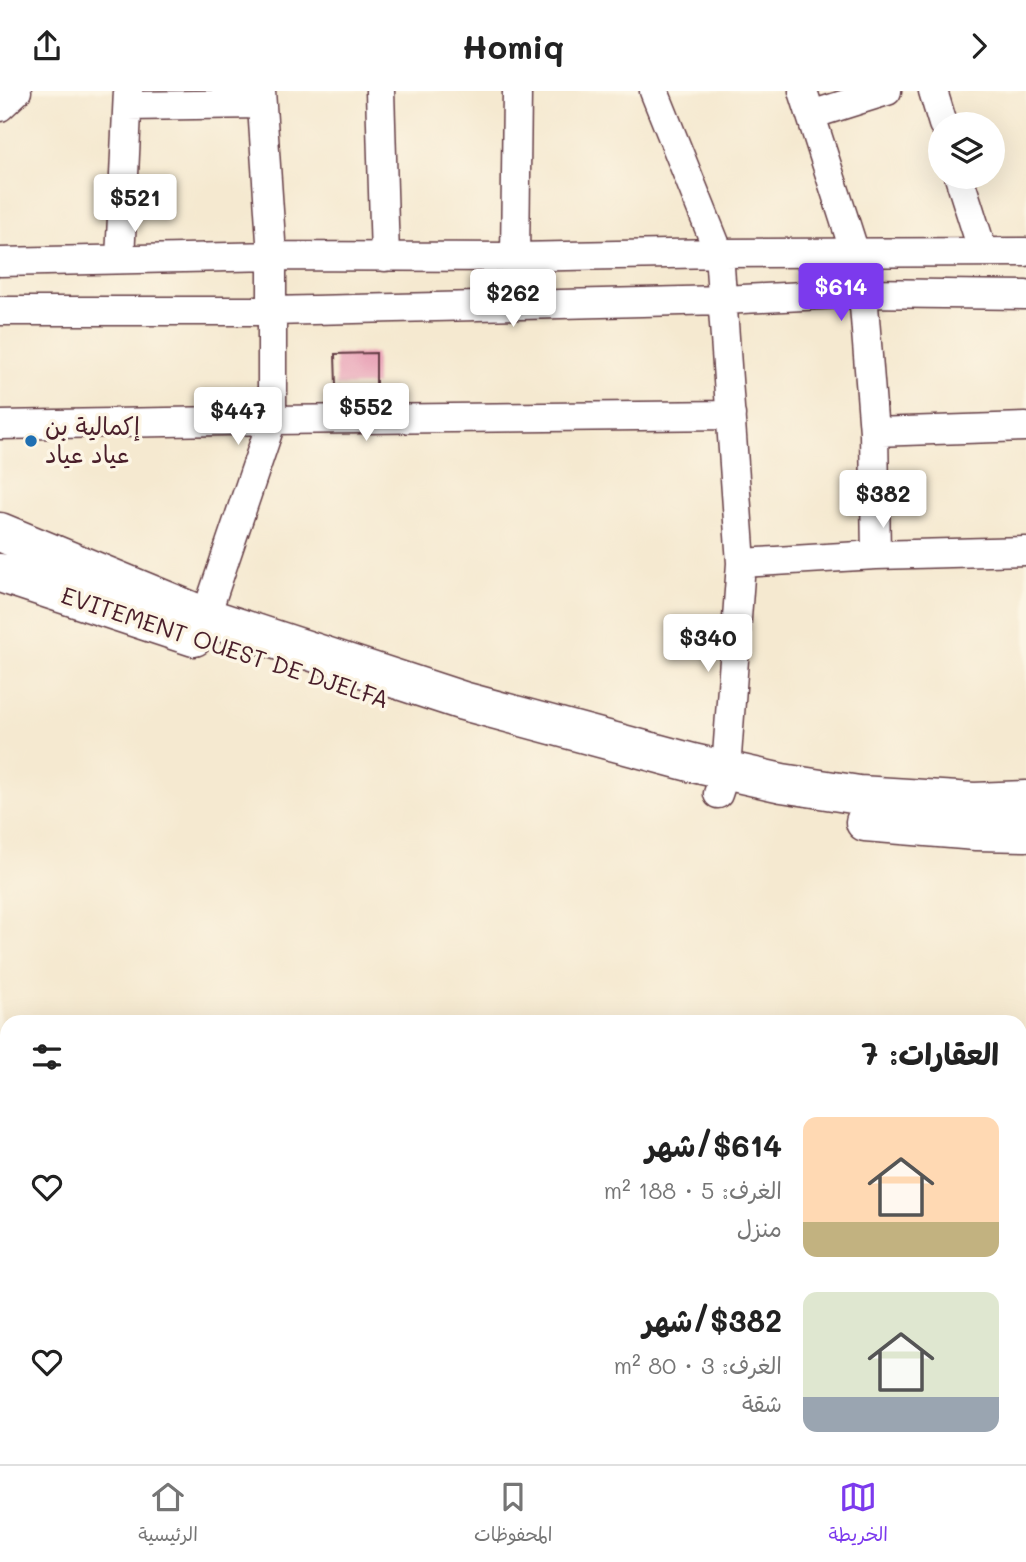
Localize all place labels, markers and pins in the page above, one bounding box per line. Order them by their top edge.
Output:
pin: $521 [94,174,176,234]
pin: $614 [800,264,882,323]
pin: $262 [472,269,554,329]
pin: $552 [325,383,407,443]
pin: $447 [197,387,279,447]
place label: إكمالية بن عياد عياد [45,410,140,469]
marker: إكمالية بن عياد عياد [23,433,39,449]
pin: $382 [842,471,924,530]
pin: $340 [667,615,749,674]

